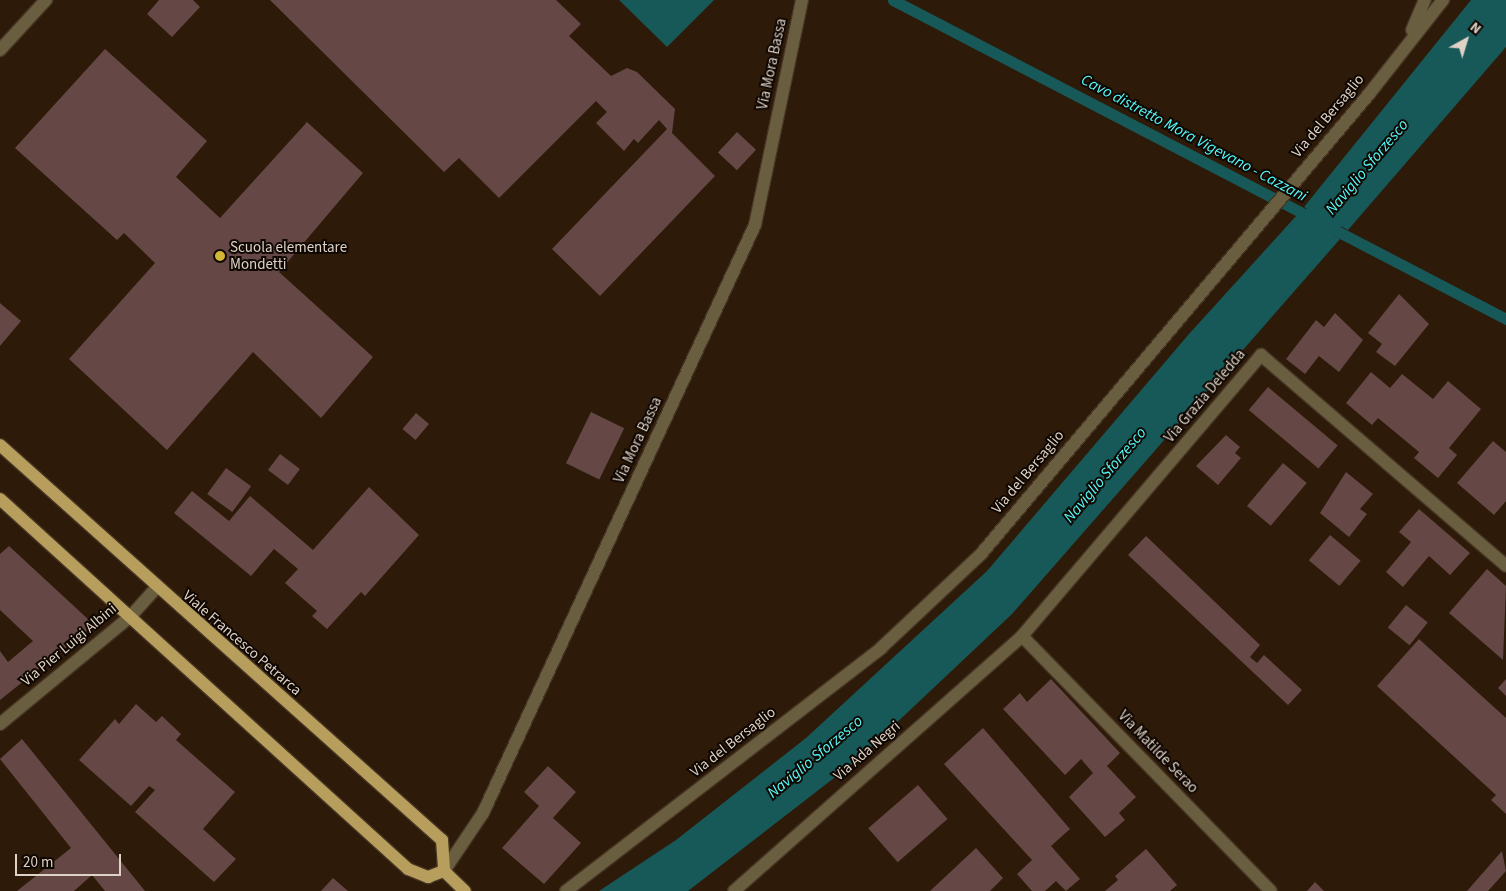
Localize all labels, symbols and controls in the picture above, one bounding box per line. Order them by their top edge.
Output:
north arrow [1441,15,1491,65]
street label: Via Mora Bassa [754,17,790,111]
text: N [1466,18,1485,39]
water label: Cavo distretto Mora Vigevano - Cazzani [1078,70,1310,206]
street label: Via del Bersaglio [1288,71,1368,161]
water label: Naviglio Sforzesco [1322,115,1412,219]
place label: Scuola elementare Mondetti [230,238,347,273]
marker: Scuola elementare Mondetti [214,250,226,262]
street label: Via Grazia Deledda [1161,346,1249,446]
street label: Via Mora Bassa [610,394,666,486]
water label: Naviglio Sforzesco [1060,423,1150,527]
street label: Via del Bersaglio [988,427,1068,517]
street label: Viale Francesco Petrarca [179,587,305,699]
street label: Via Pier Luigi Albini [18,600,120,690]
street label: Via del Bersaglio [687,703,779,781]
street label: Via Matilde Serao [1114,707,1202,797]
water label: Naviglio Sforzesco [763,712,867,802]
street label: Via Ada Negri [830,717,904,785]
scale bar [18,844,124,876]
text: 20 m [23,852,53,873]

